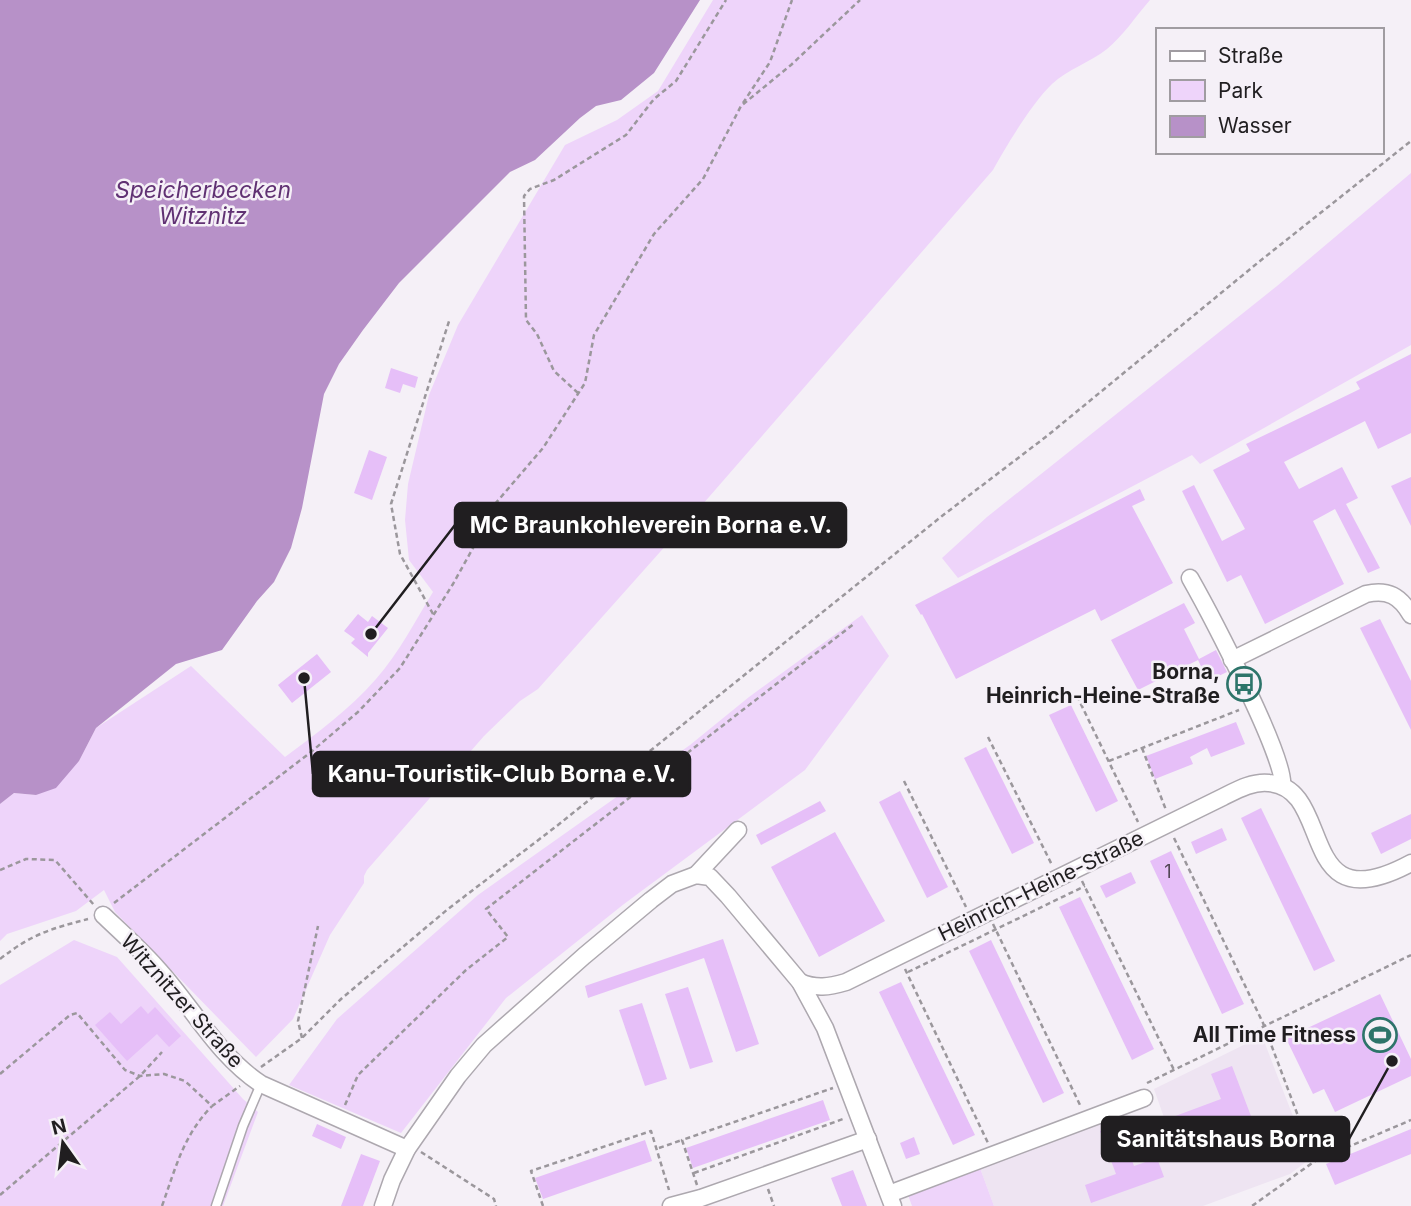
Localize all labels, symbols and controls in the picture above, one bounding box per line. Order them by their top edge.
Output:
legend [1156,28,1383,154]
text: Straße [1218,43,1283,68]
text: Park [1218,78,1263,103]
text: Wasser [1218,113,1292,138]
water label: Speicherbecken Witznitz [115,176,291,230]
callout: MC Braunkohleverein Borna e.V. [455,503,846,547]
text: MC Braunkohleverein Borna e.V. [470,511,832,539]
place label: Borna, Heinrich-Heine-Straße [986,659,1220,708]
bus stop icon: Borna, Heinrich-Heine-Straße [1225,665,1263,703]
callout: Kanu-Touristik-Club Borna e.V. [313,752,690,796]
text: Kanu-Touristik-Club Borna e.V. [328,760,676,788]
street label: Heinrich-Heine-Straße [934,825,1147,946]
house number: 1 [1164,861,1172,882]
street label: Witznitzer Straße [116,929,249,1073]
sports icon: All Time Fitness [1361,1016,1399,1054]
place label: All Time Fitness [1193,1022,1356,1047]
north arrow [28,1108,98,1178]
text: N [49,1114,69,1140]
callout: Sanitätshaus Borna [1102,1117,1349,1161]
text: Sanitätshaus Borna [1117,1125,1335,1153]

